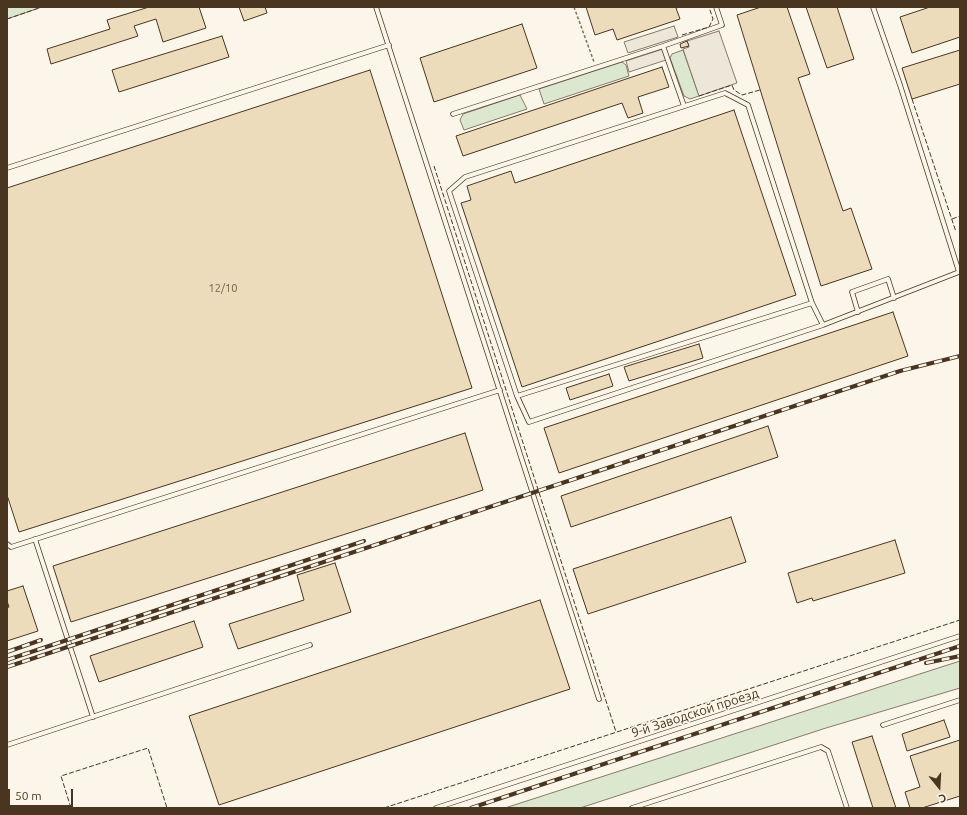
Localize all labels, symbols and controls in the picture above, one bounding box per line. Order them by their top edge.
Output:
house number: 12/10 [209,281,237,295]
street label: 9-й Заводской проезд [630,685,760,741]
north arrow [919,767,959,807]
scale bar [10,781,75,807]
text: 50 m [15,789,42,802]
text: С [938,792,948,805]

